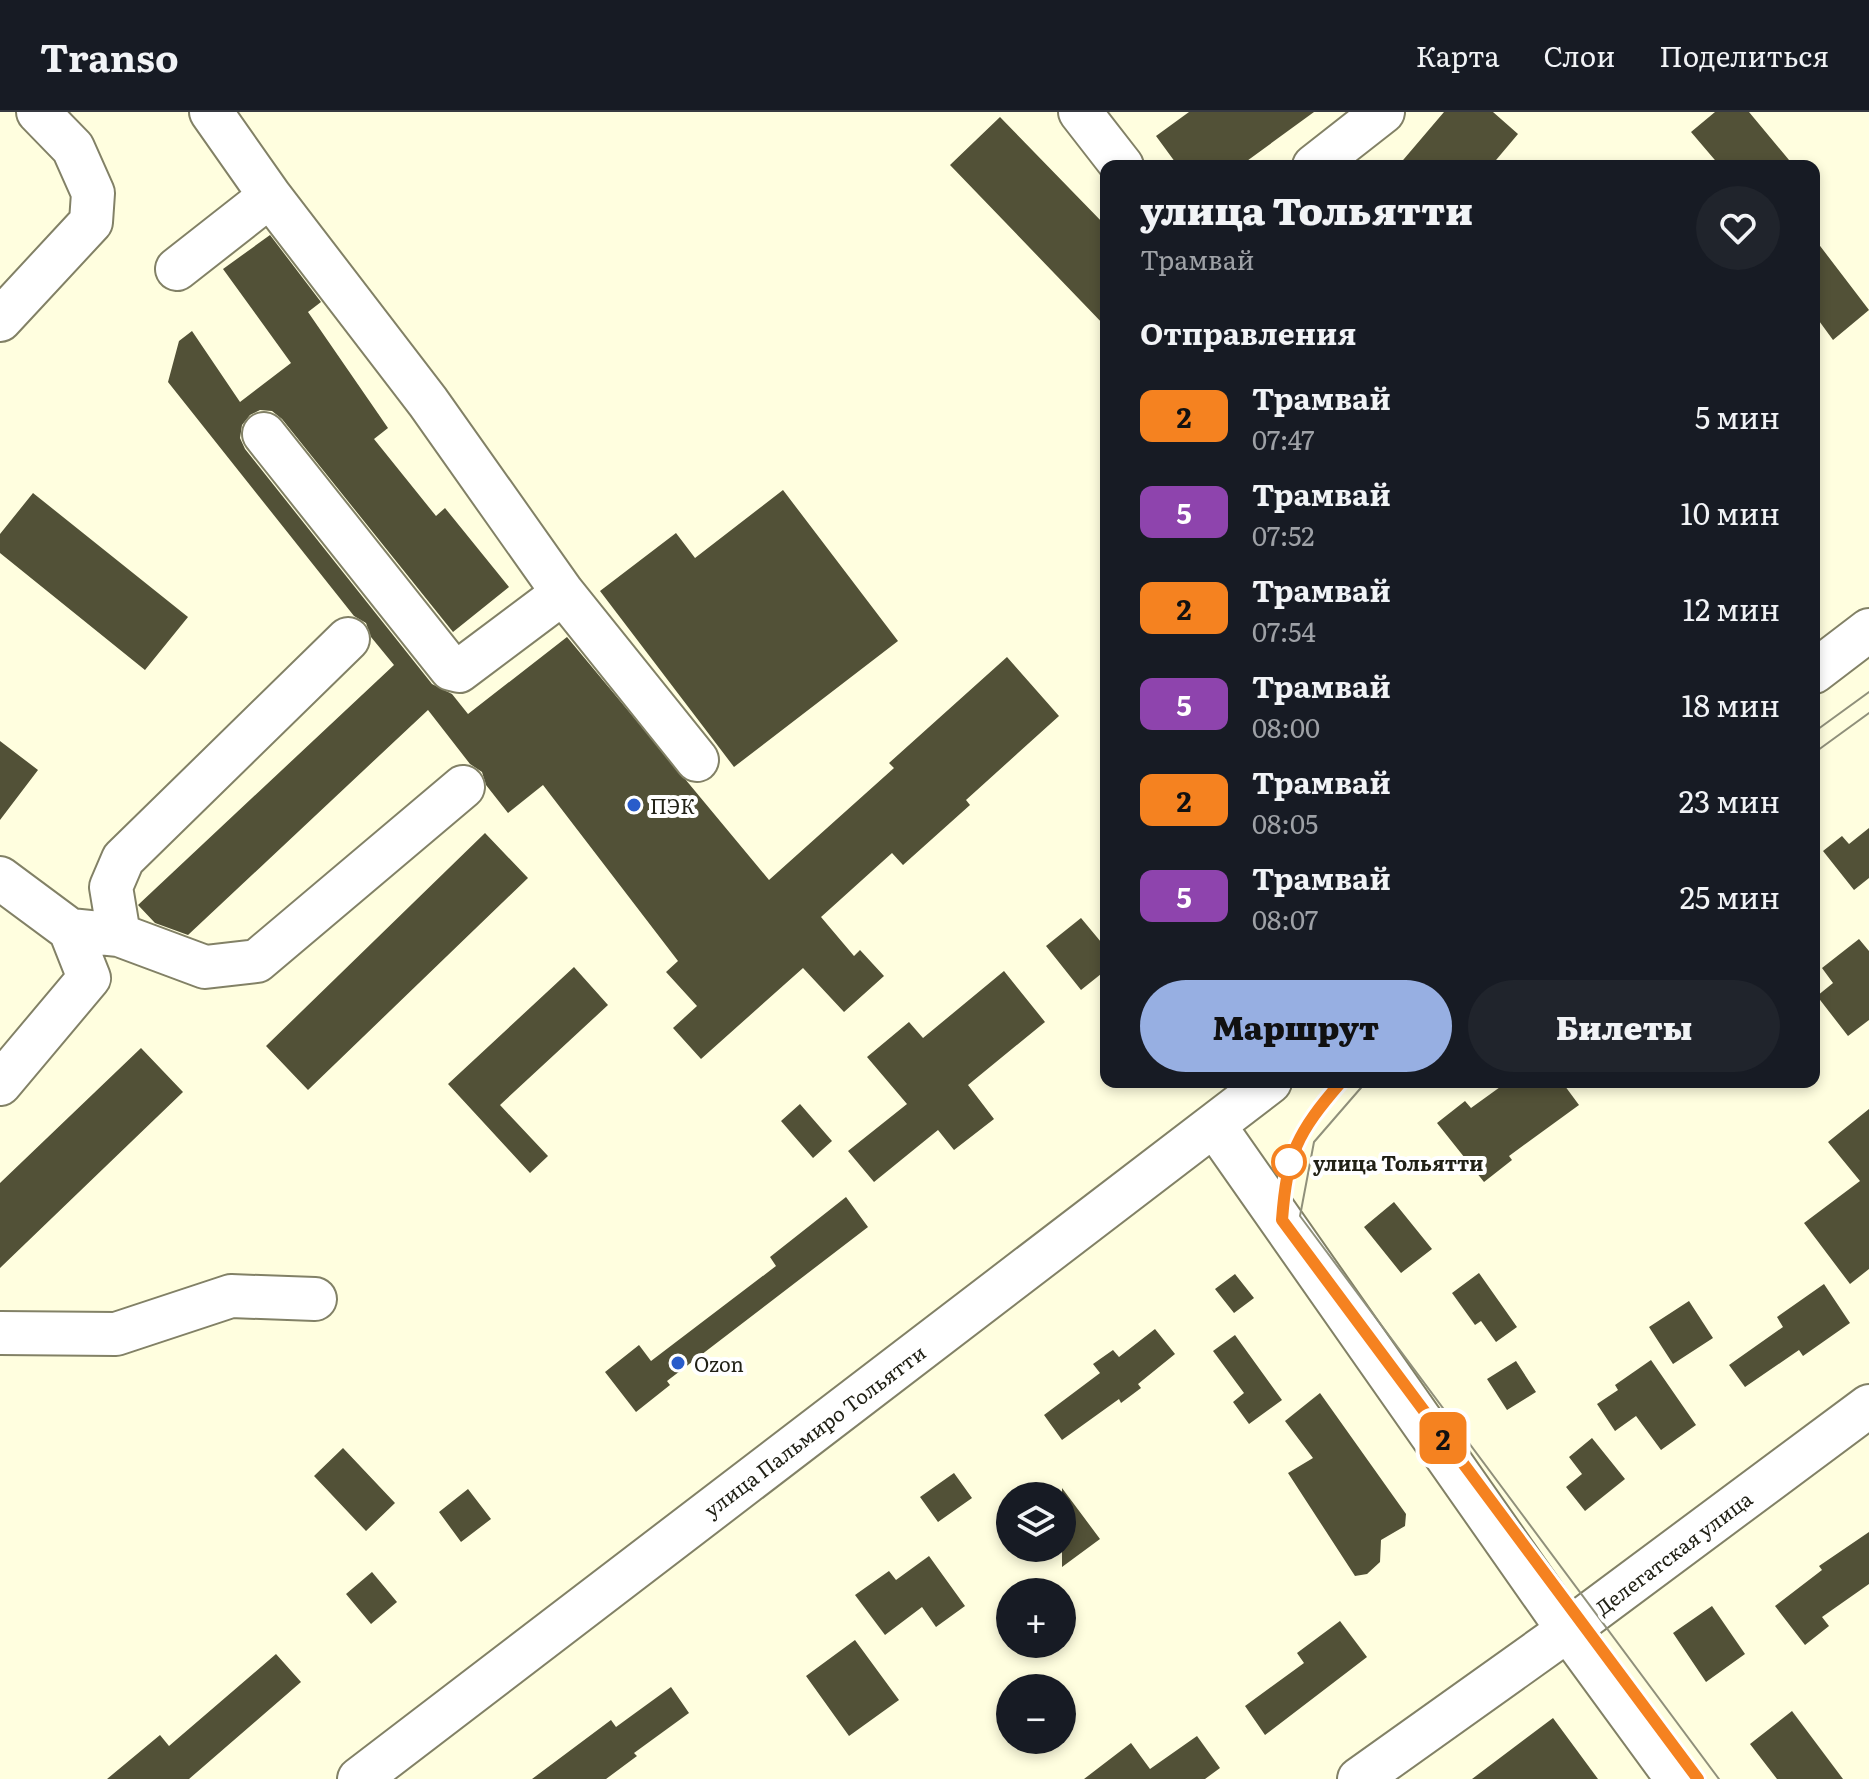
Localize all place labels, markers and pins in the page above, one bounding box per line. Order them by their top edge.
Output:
place label: ПЭК [650,790,695,820]
marker: ПЭК [625,796,643,814]
marker: улица Тольятти [1272,1145,1306,1179]
place label: улица Тольятти [1313,1147,1484,1177]
place label: Ozon [694,1348,744,1378]
marker: Ozon [669,1354,687,1372]

